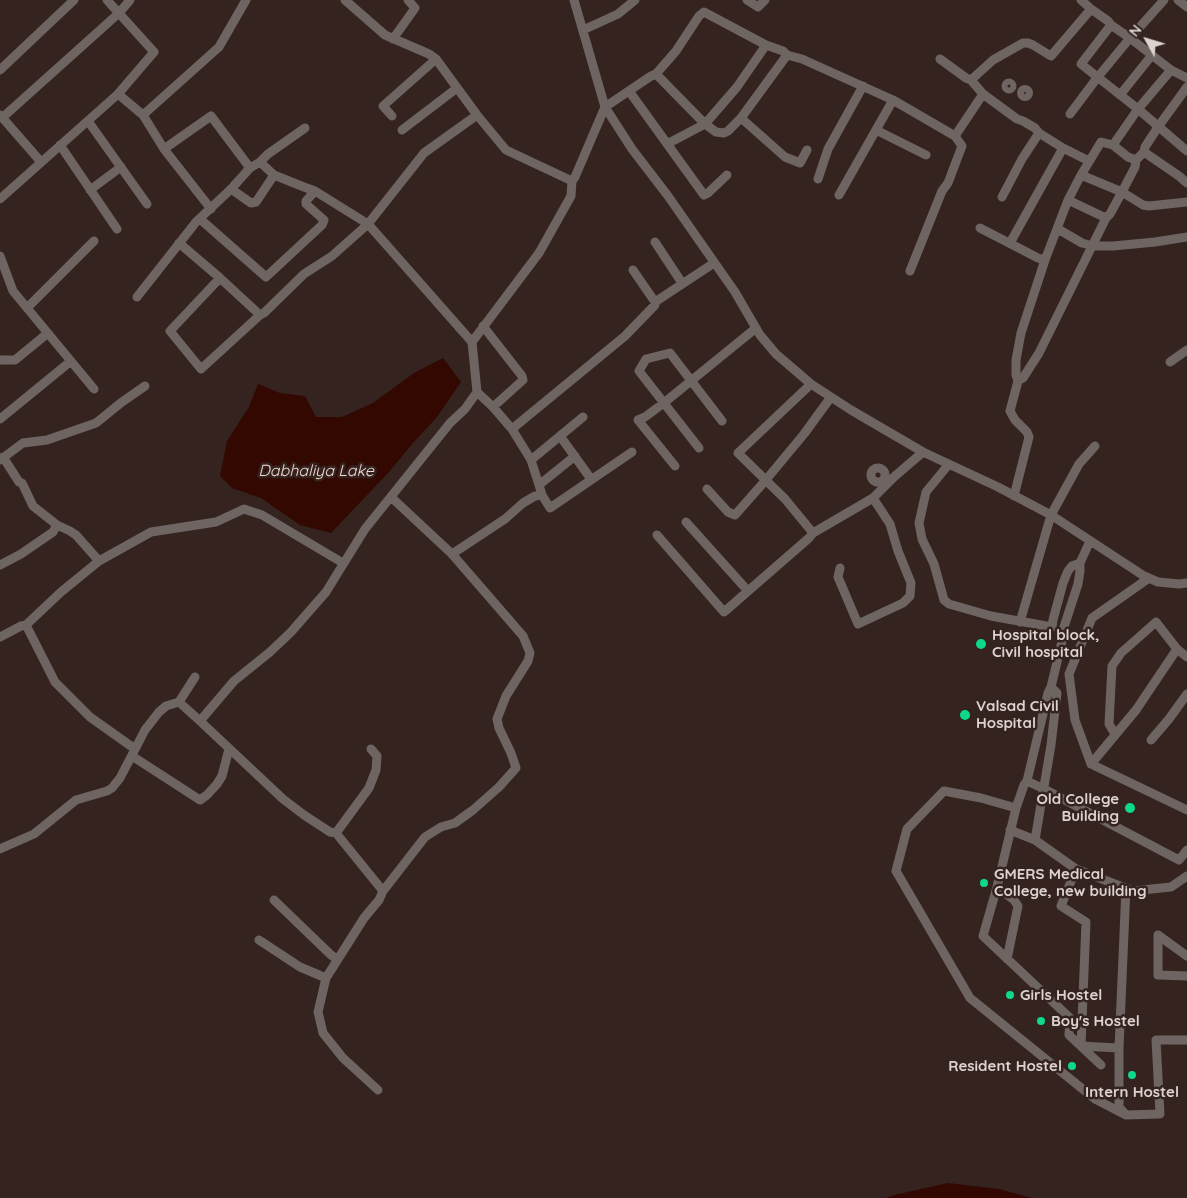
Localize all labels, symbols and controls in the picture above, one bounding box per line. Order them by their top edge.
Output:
north arrow [1122,15,1172,65]
text: N [1125,21,1146,40]
water label: Dabhaliya Lake [258,461,374,481]
place label: Hospital block, Civil hospital [992,626,1099,661]
marker: Hospital block, Civil hospital [974,637,988,651]
place label: Valsad Civil Hospital [976,697,1059,732]
marker: Valsad Civil Hospital [958,708,972,722]
place label: Old College Building [1036,790,1119,825]
marker: Old College Building [1123,801,1137,815]
place label: GMERS Medical College, new building [994,865,1147,900]
marker: GMERS Medical College, new building [978,877,990,889]
place label: Girls Hostel [1020,986,1102,1004]
marker: Girls Hostel [1004,989,1016,1001]
place label: Boy's Hostel [1051,1012,1140,1030]
marker: Boy's Hostel [1035,1015,1047,1027]
place label: Resident Hostel [948,1057,1062,1075]
marker: Resident Hostel [1066,1060,1078,1072]
marker: Intern Hostel [1126,1069,1138,1081]
place label: Intern Hostel [1085,1083,1179,1101]

